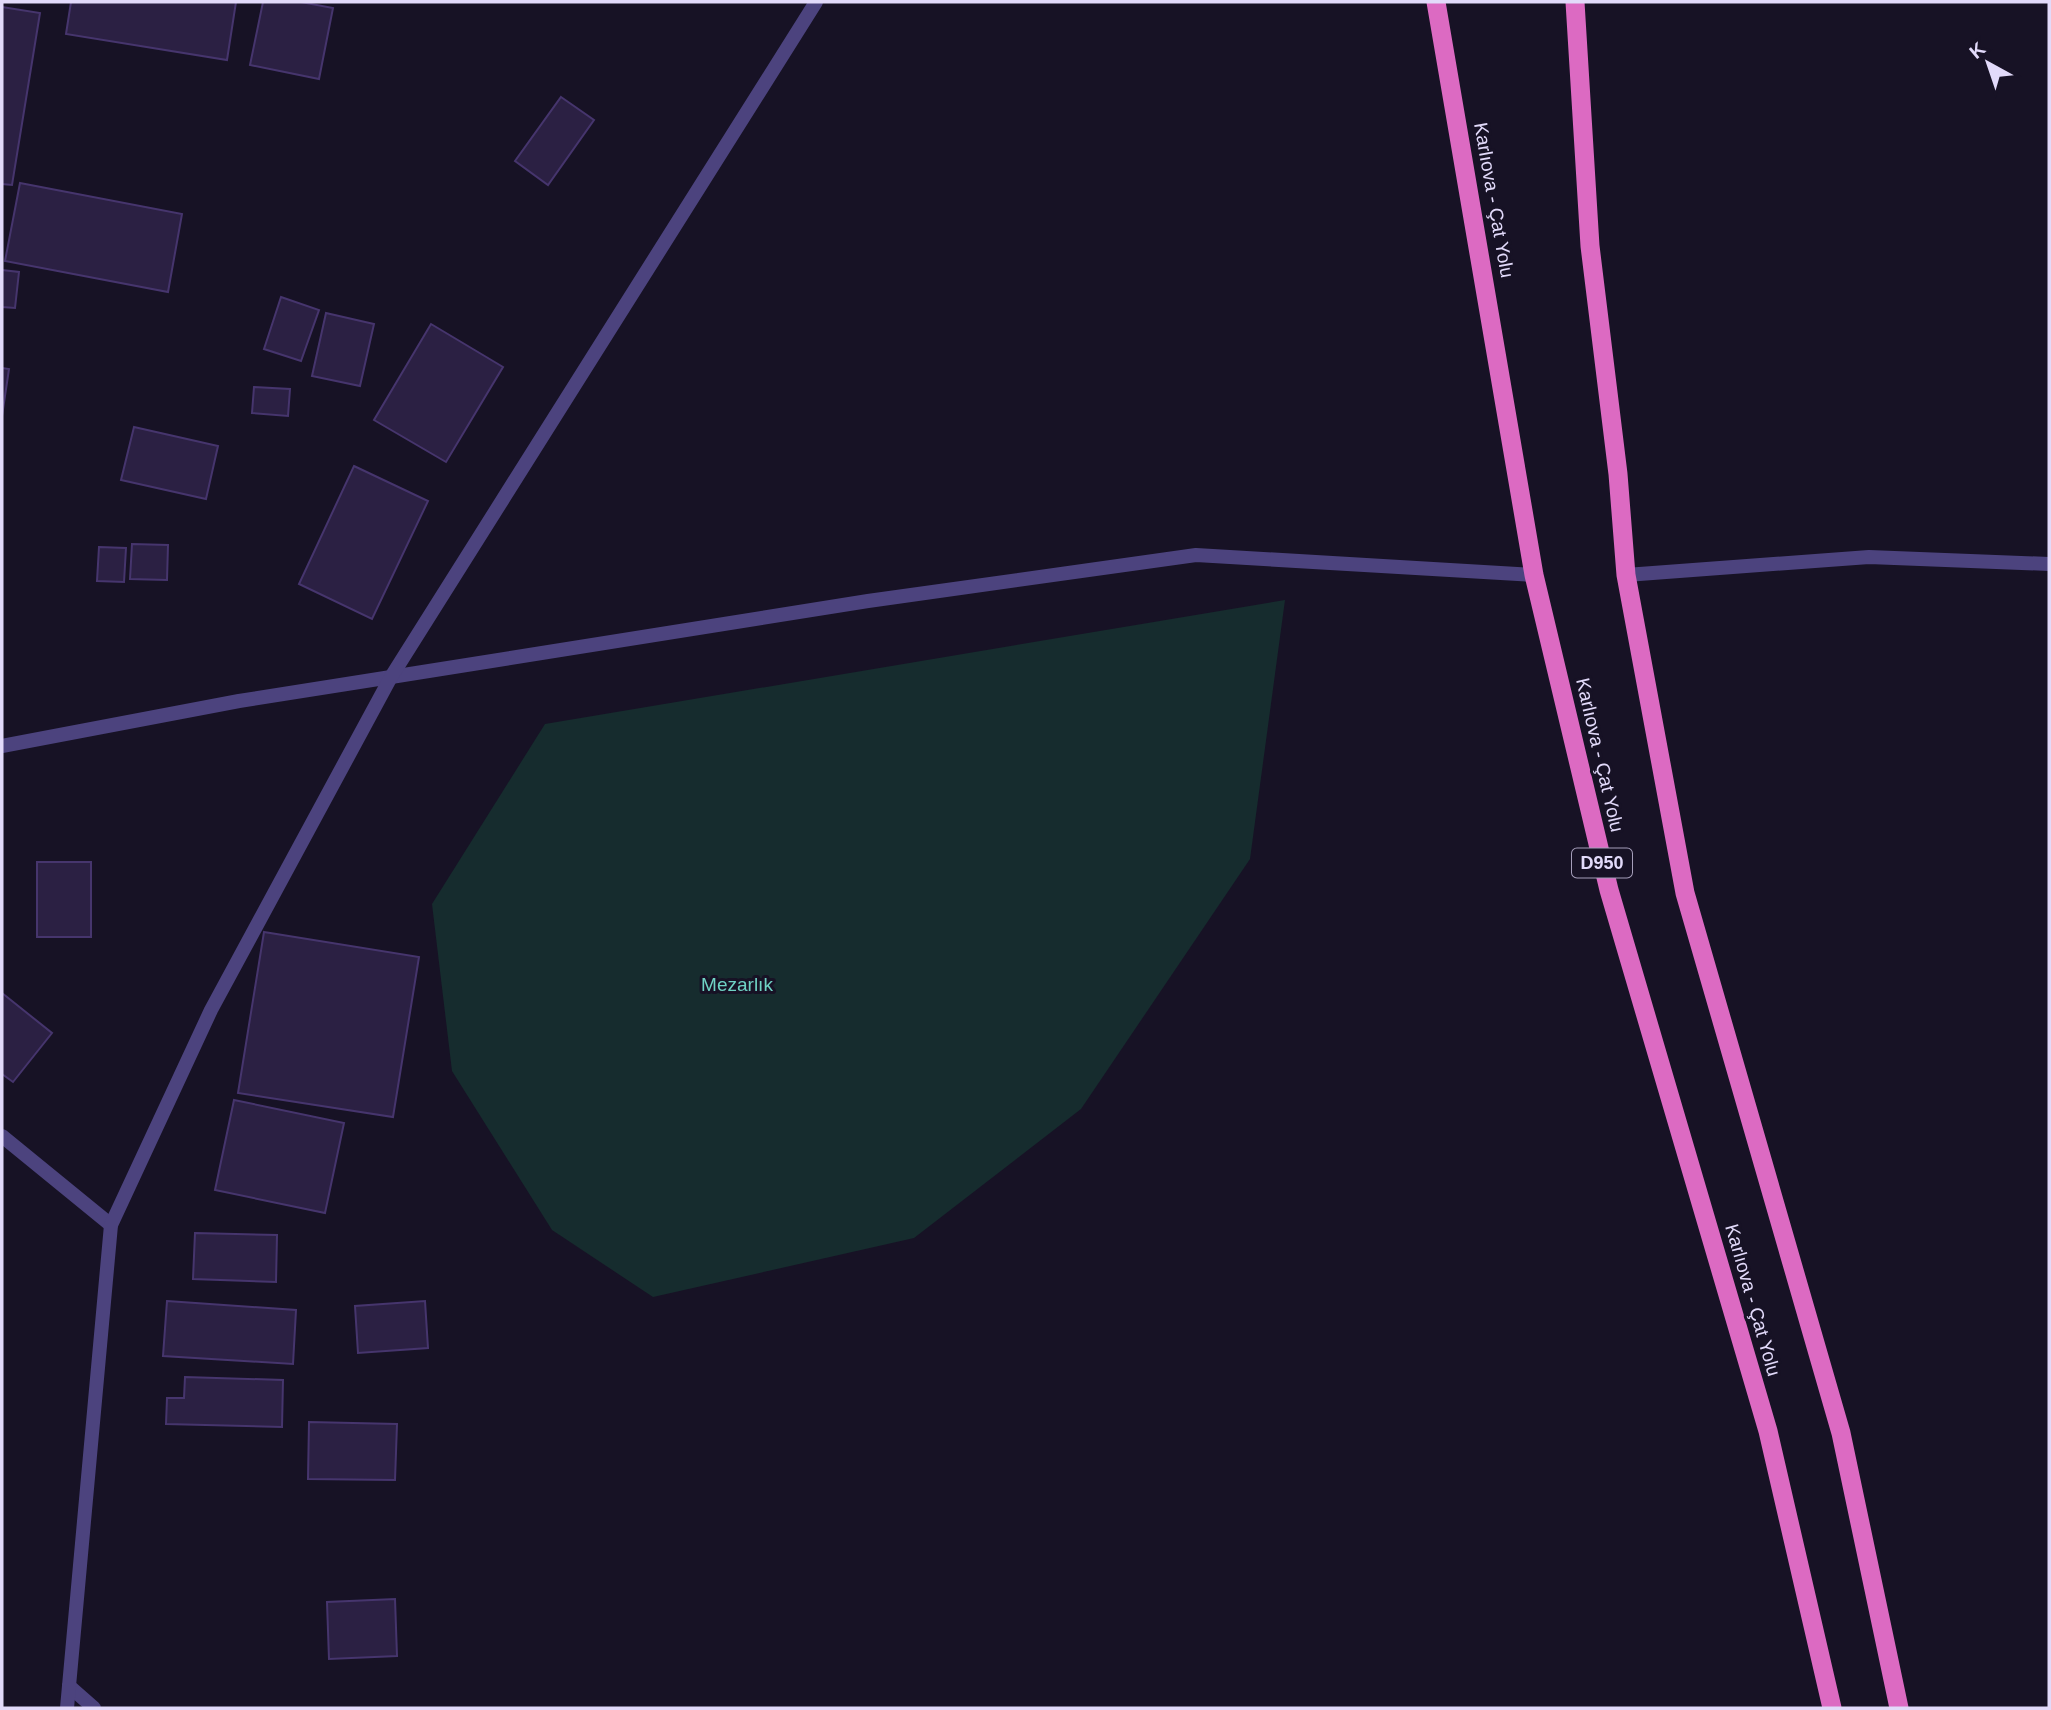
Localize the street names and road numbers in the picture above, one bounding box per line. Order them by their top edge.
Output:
street label: Karlıova - Çat Yolu [1470,121,1518,279]
street label: Karlıova - Çat Yolu [1572,676,1628,834]
road number: D950 [1572,848,1632,878]
street label: Karlıova - Çat Yolu [1721,1221,1785,1379]

